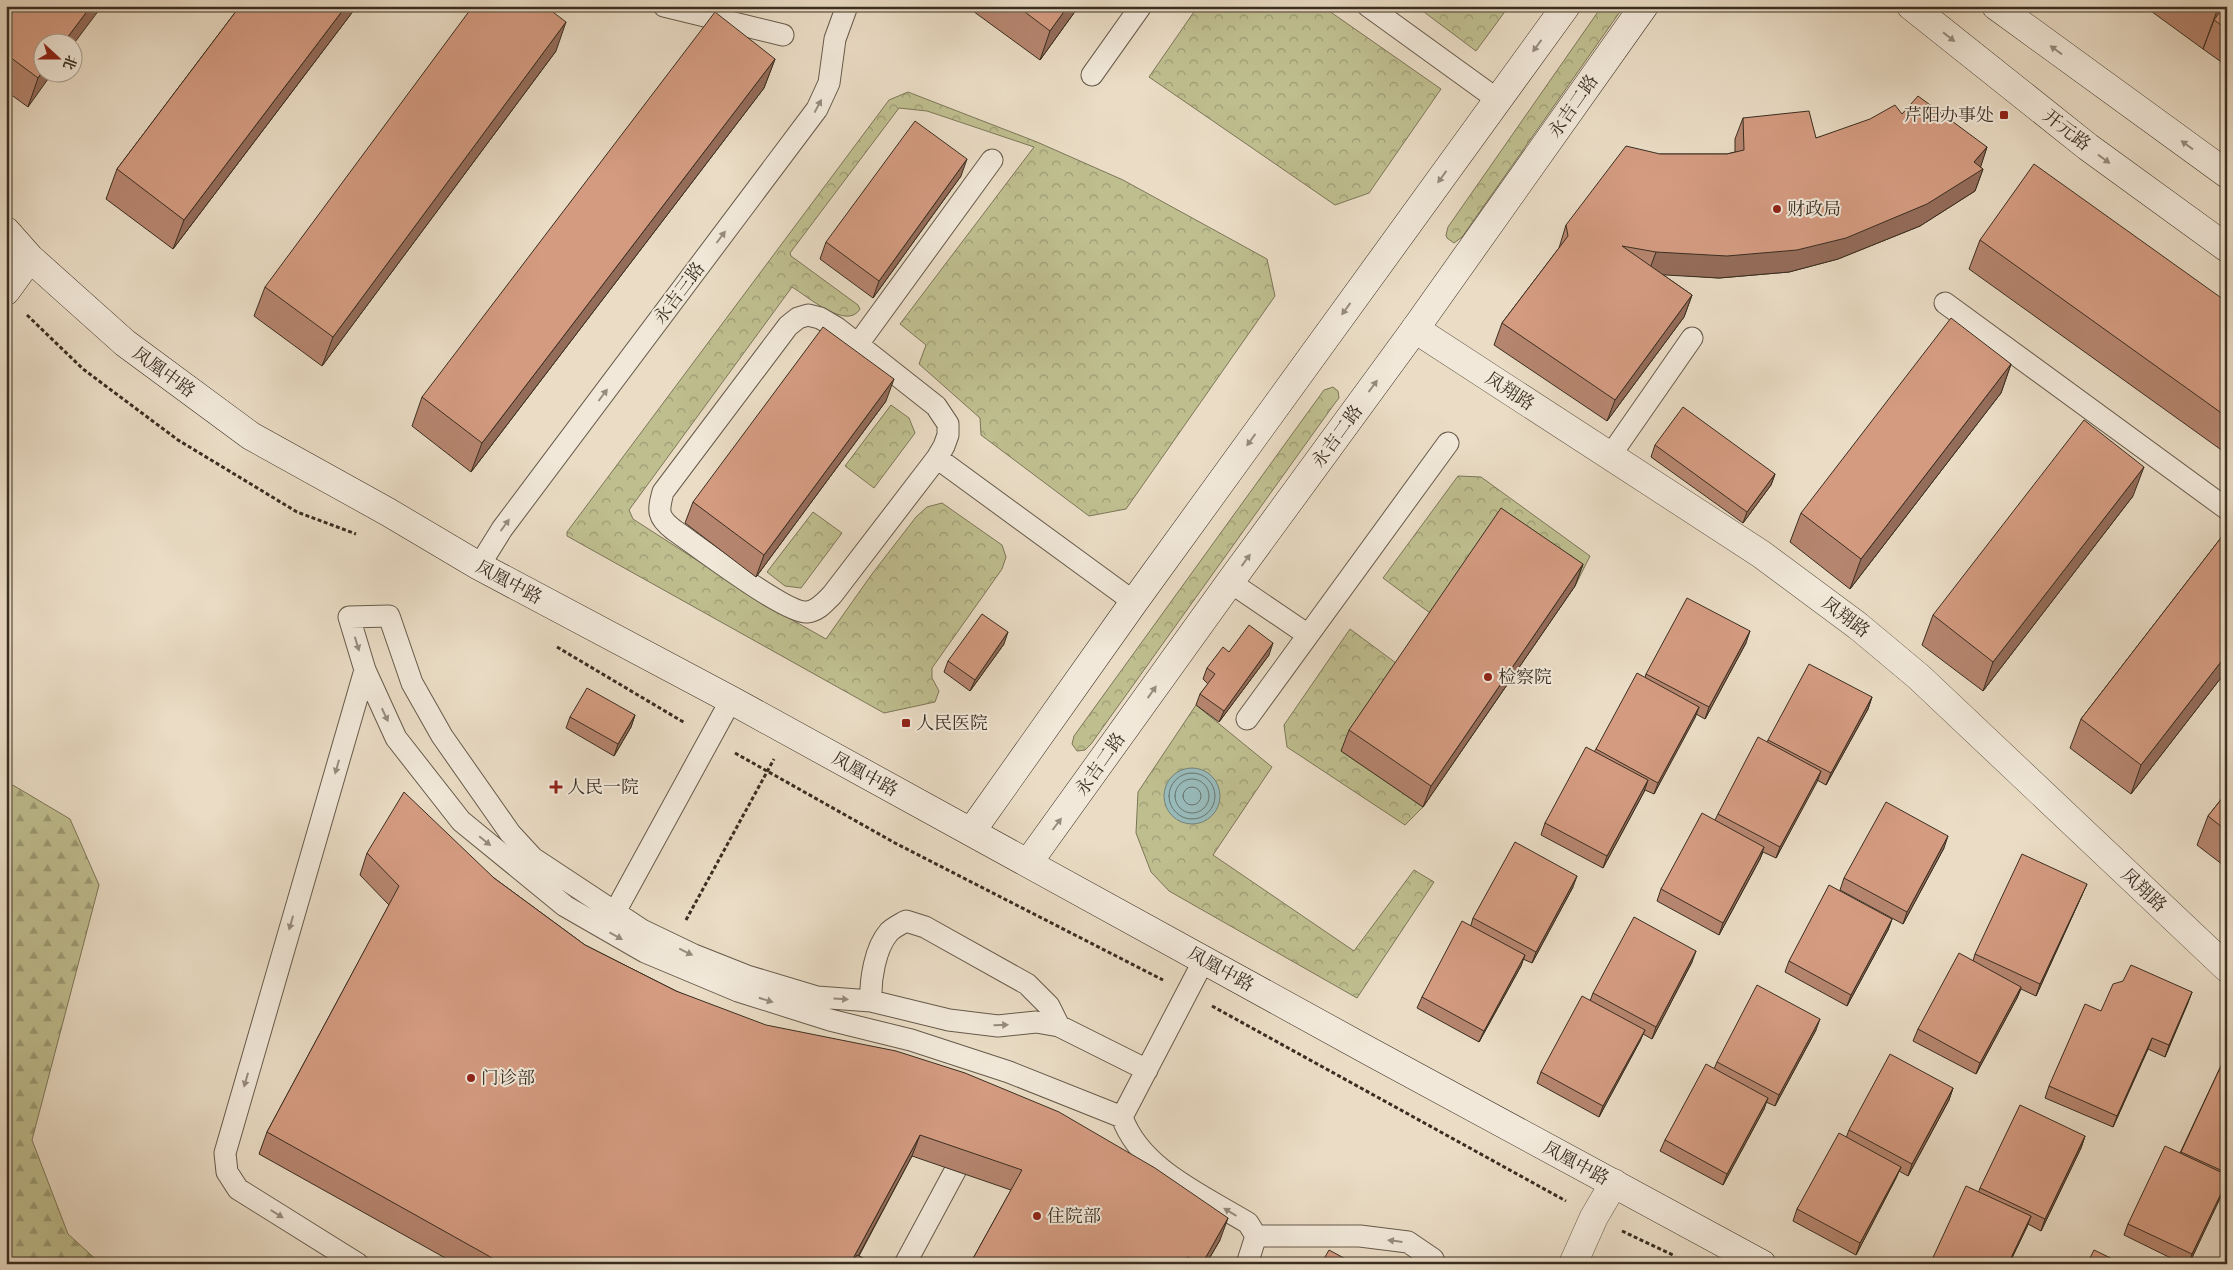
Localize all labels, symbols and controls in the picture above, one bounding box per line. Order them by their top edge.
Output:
one-way arrow [1942,31,1955,42]
north arrow [32,32,82,82]
one-way arrow [1532,39,1542,53]
one-way arrow [2049,45,2062,55]
text: 北 [58,53,81,72]
street label: 永吉二路 [1543,70,1604,143]
one-way arrow [814,99,822,113]
place label: 芹阳办事处 [1904,103,1994,128]
street label: 开元路 [2038,104,2096,157]
marker: 芹阳办事处 [1998,109,2010,121]
one-way arrow [2180,140,2194,150]
one-way arrow [2097,154,2111,164]
one-way arrow [1436,170,1447,183]
place label: 财政局 [1787,197,1841,222]
marker: 财政局 [1771,203,1783,215]
one-way arrow [716,231,727,244]
street label: 永吉三路 [648,257,711,330]
one-way arrow [1341,302,1351,315]
street label: 凤凰中路 [127,341,200,404]
street label: 凤翔路 [1480,366,1539,417]
one-way arrow [1368,379,1378,393]
one-way arrow [598,388,608,402]
street label: 永吉二路 [1306,400,1369,473]
one-way arrow [1246,433,1256,447]
one-way arrow [500,518,510,532]
one-way arrow [1241,553,1251,567]
street label: 凤凰中路 [471,555,546,610]
street label: 凤翔路 [1817,591,1875,644]
one-way arrow [354,636,361,651]
place label: 检察院 [1498,665,1552,690]
marker: 检察院 [1482,671,1494,683]
one-way arrow [1147,685,1157,699]
one-way arrow [381,707,390,722]
place label: 人民医院 [916,711,988,736]
marker: 人民医院 [900,717,912,729]
street label: 永吉二路 [1070,728,1131,801]
street label: 凤凰中路 [827,746,902,803]
one-way arrow [332,760,340,775]
place label: 人民一院 [567,775,639,800]
marker: 人民一院 [549,780,563,794]
one-way arrow [1052,817,1062,831]
one-way arrow [479,835,491,846]
street label: 凤翔路 [2115,863,2172,918]
one-way arrow [287,916,295,931]
one-way arrow [610,932,623,941]
street label: 凤凰中路 [1183,941,1258,998]
one-way arrow [679,947,694,956]
one-way arrow [833,995,849,1003]
one-way arrow [758,996,773,1004]
one-way arrow [993,1021,1009,1029]
place label: 门诊部 [481,1066,535,1091]
one-way arrow [241,1072,249,1087]
marker: 门诊部 [465,1072,477,1084]
street label: 凤凰中路 [1538,1136,1613,1191]
place label: 住院部 [1047,1204,1101,1229]
one-way arrow [1223,1207,1236,1216]
one-way arrow [271,1209,284,1218]
marker: 住院部 [1031,1210,1043,1222]
one-way arrow [1386,1237,1402,1245]

